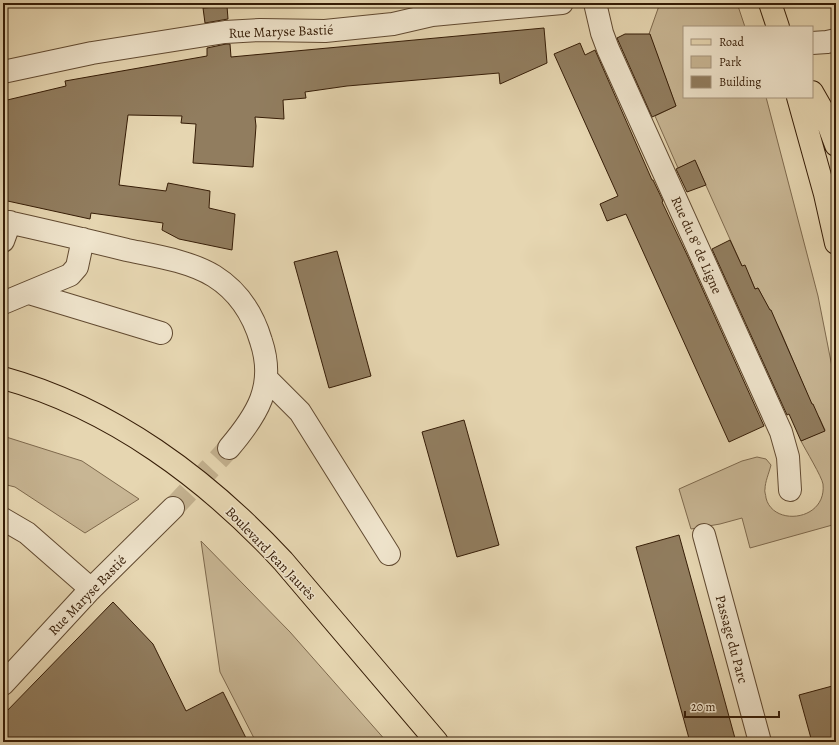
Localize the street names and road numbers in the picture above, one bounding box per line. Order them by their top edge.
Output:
street label: Rue Maryse Bastié [228,20,334,43]
street label: Rue du 8° de Ligne [667,193,727,297]
street label: Boulevard Jean Jaurès [221,502,320,604]
street label: Rue Maryse Bastié [44,551,131,640]
street label: Passage du Parc [711,593,752,685]

